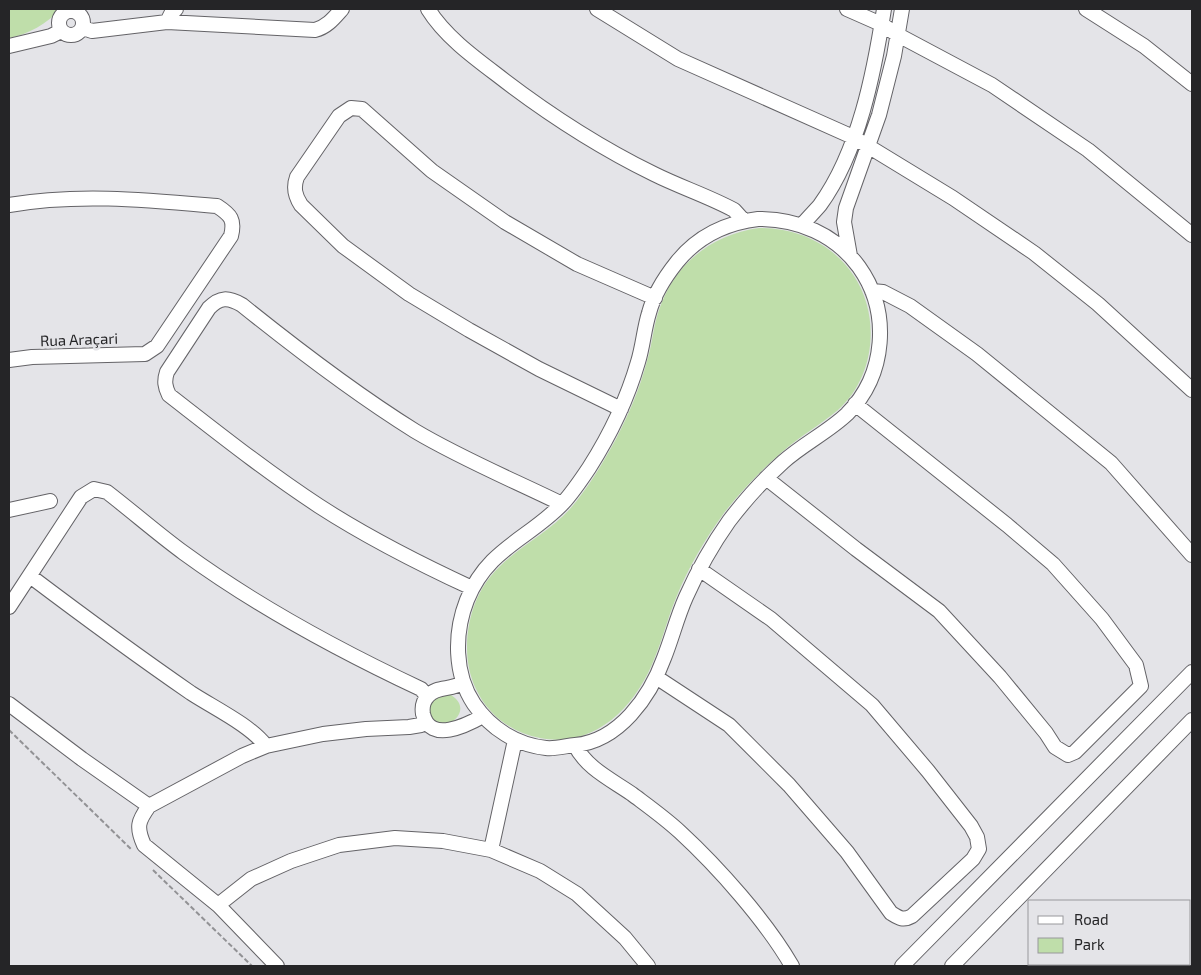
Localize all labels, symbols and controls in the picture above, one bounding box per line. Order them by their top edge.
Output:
street label: Rua Araçari [40,329,118,350]
legend [1028,900,1191,965]
text: Road [1074,910,1109,928]
text: Park [1074,935,1105,953]

